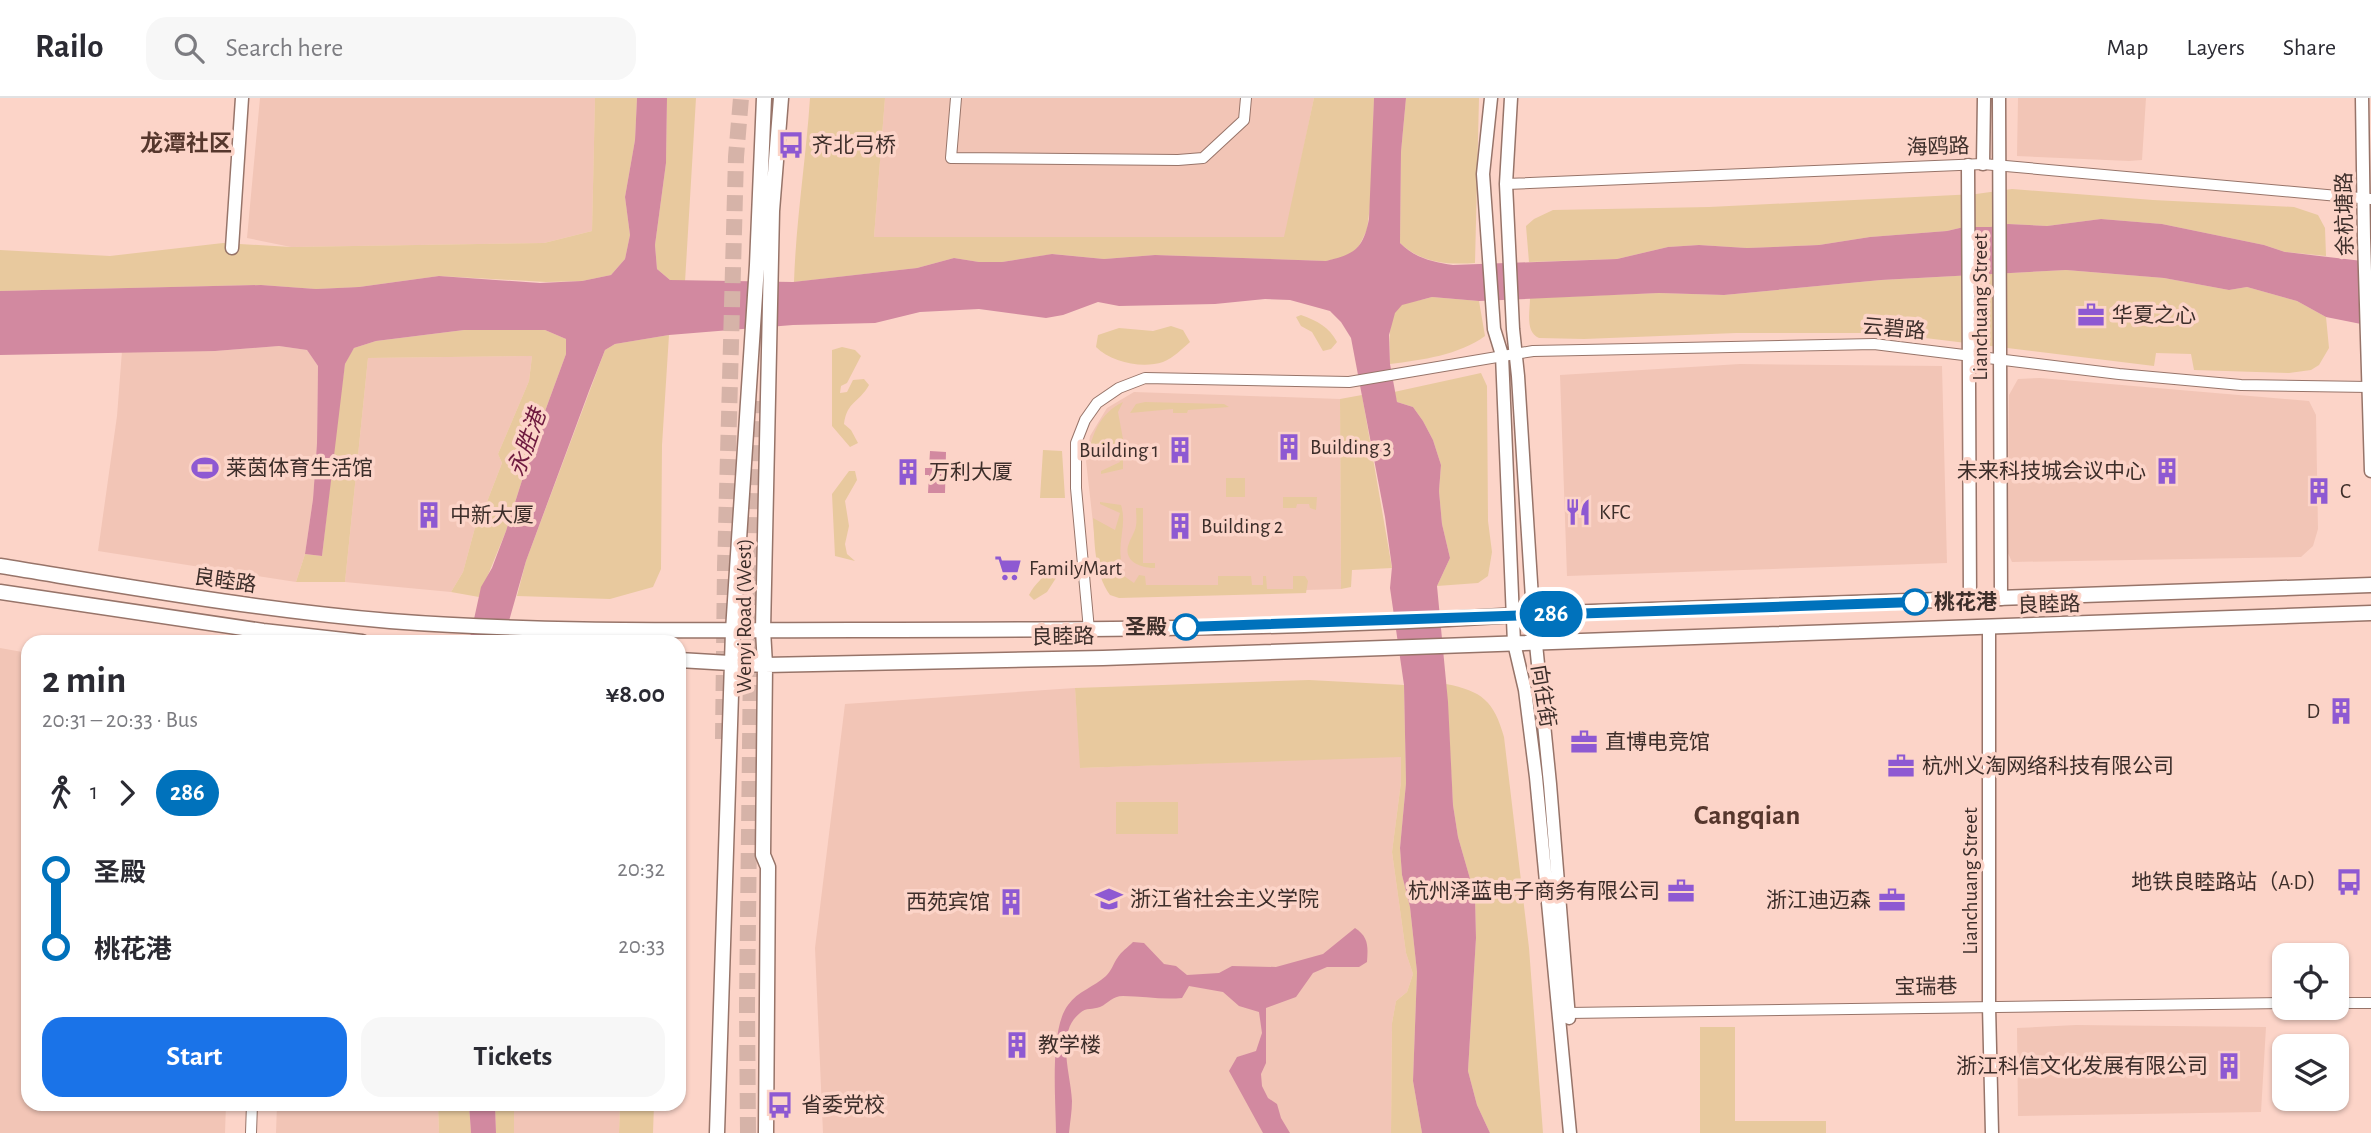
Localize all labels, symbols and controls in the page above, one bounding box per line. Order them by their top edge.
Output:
search box [146,17,636,80]
icon: search [170,29,208,67]
text: Railo [35,31,104,64]
text: Search here [226,35,343,61]
text: Map [2106,36,2148,60]
text: Layers [2186,36,2245,60]
text: Share [2283,36,2336,60]
bus stop icon: 齐北弓桥 [776,130,806,160]
district label: 龙潭社区 [140,131,232,156]
place label: 齐北弓桥 [812,134,896,156]
street label: 海鸥路 [1906,134,1970,159]
street label: 余杭塘路 [2332,172,2356,256]
street label: Lianchuang Street [1970,233,1991,381]
office icon: 华夏之心 [2076,300,2106,330]
place label: 华夏之心 [2112,304,2196,326]
street label: 云碧路 [1862,315,1926,342]
water label: 永胜港 [504,403,552,479]
building icon: Building 3 [1274,432,1304,462]
building icon: Building 1 [1165,435,1195,465]
place label: Building 3 [1310,437,1391,458]
place label: Building 1 [1079,440,1159,461]
sports icon: 莱茵体育生活馆 [190,453,220,483]
building icon: 未来科技城会议中心 [2152,456,2182,486]
place label: 莱茵体育生活馆 [226,457,373,479]
building icon: 万利大厦 [893,457,923,487]
place label: 未来科技城会议中心 [1957,460,2146,482]
place label: 万利大厦 [929,461,1013,483]
building icon: C [2304,476,2334,506]
place label: C [2340,481,2351,502]
restaurant icon: KFC [1563,497,1593,527]
building icon: 中新大厦 [414,500,444,530]
place label: KFC [1599,502,1631,523]
place label: 中新大厦 [450,504,534,526]
building icon: Building 2 [1165,511,1195,541]
place label: Building 2 [1201,516,1283,537]
street label: Wenyi Road (West) [734,538,755,694]
supermarket icon: FamilyMart [993,553,1023,583]
place label: FamilyMart [1029,558,1122,579]
street label: 良睦路 [192,565,258,596]
marker: 桃花港 [1902,589,1928,615]
place label: 桃花港 [1934,590,1997,613]
line badge: 286 [1511,591,1591,637]
street label: 良睦路 [2017,592,2081,617]
text: 286 [1534,602,1568,626]
marker: 圣殿 [1173,614,1199,640]
place label: 圣殿 [1125,616,1167,638]
street label: 良睦路 [1031,625,1095,648]
text: 2 min [42,662,126,700]
street label: 向往街 [1528,663,1559,729]
text: ¥8.00 [605,681,665,707]
building icon: D [2326,696,2356,726]
place label: D [2306,701,2320,722]
text: 20:31 – 20:33 · Bus [42,709,198,732]
office icon: 直博电竞馆 [1569,727,1599,757]
place label: 直博电竞馆 [1605,731,1710,753]
office icon: 杭州义淘网络科技有限公司 [1886,751,1916,781]
place label: 杭州义淘网络科技有限公司 [1922,755,2174,777]
icon: walk [42,774,80,812]
icon: forward [108,774,146,812]
text: 1 [90,781,98,804]
text: 286 [170,781,205,805]
district label: Cangqian [1694,802,1800,830]
street label: Lianchuang Street [1960,807,1981,955]
text: 20:32 [617,858,665,881]
text: 圣殿 [94,860,146,886]
bus stop icon: 地铁良睦路站（A·D） [2334,867,2364,897]
place label: 地铁良睦路站（A·D） [2131,871,2328,893]
office icon: 杭州泽蓝电子商务有限公司 [1666,876,1696,906]
place label: 杭州泽蓝电子商务有限公司 [1408,880,1660,902]
school or university icon: 浙江省社会主义学院 [1094,884,1124,914]
office icon: 浙江迪迈森 [1877,885,1907,915]
building icon: 西苑宾馆 [996,887,1026,917]
place label: 浙江省社会主义学院 [1130,888,1319,910]
place label: 浙江迪迈森 [1766,889,1871,911]
place label: 西苑宾馆 [906,891,990,913]
text: 20:33 [618,935,665,958]
text: 桃花港 [94,937,172,963]
map controls [2272,943,2349,1111]
button: locate [2272,943,2349,1020]
street label: 宝瑞巷 [1894,975,1958,998]
button: Start [42,1017,347,1097]
button: Tickets [361,1017,665,1097]
building icon: 教学楼 [1002,1030,1032,1060]
place label: 教学楼 [1038,1034,1101,1056]
button: layers [2272,1034,2349,1111]
building icon: 浙江科信文化发展有限公司 [2214,1051,2244,1081]
place label: 浙江科信文化发展有限公司 [1956,1055,2208,1077]
bus stop icon: 省委党校 [765,1090,795,1120]
place label: 省委党校 [801,1094,885,1116]

